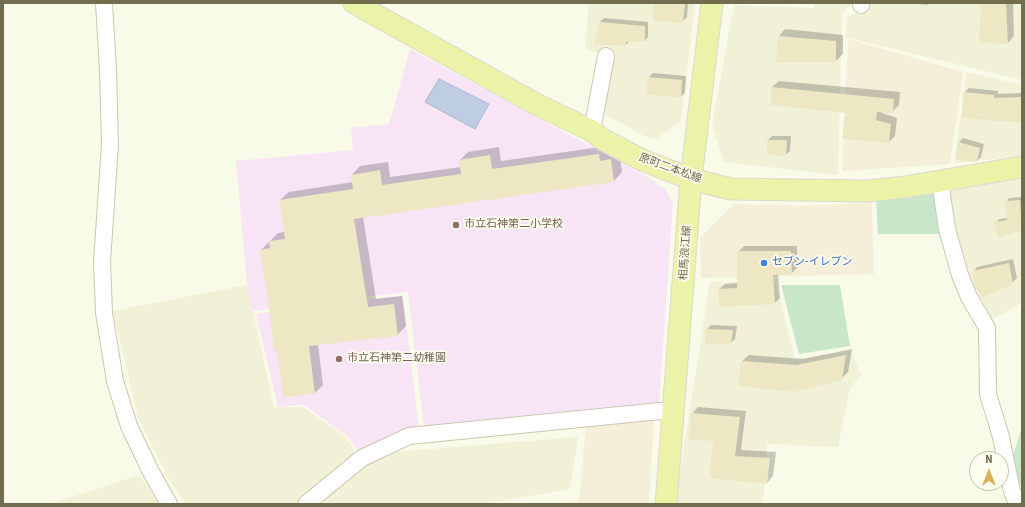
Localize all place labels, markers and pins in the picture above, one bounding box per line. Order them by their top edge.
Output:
place label: 市立石神第二小学校 [464,218,563,232]
marker: 市立石神第二小学校 [451,220,461,230]
place label: セブン-イレブン [772,256,852,270]
marker: セブン-イレブン [759,258,769,268]
place label: 市立石神第二幼稚園 [347,352,446,366]
marker: 市立石神第二幼稚園 [334,354,344,364]

